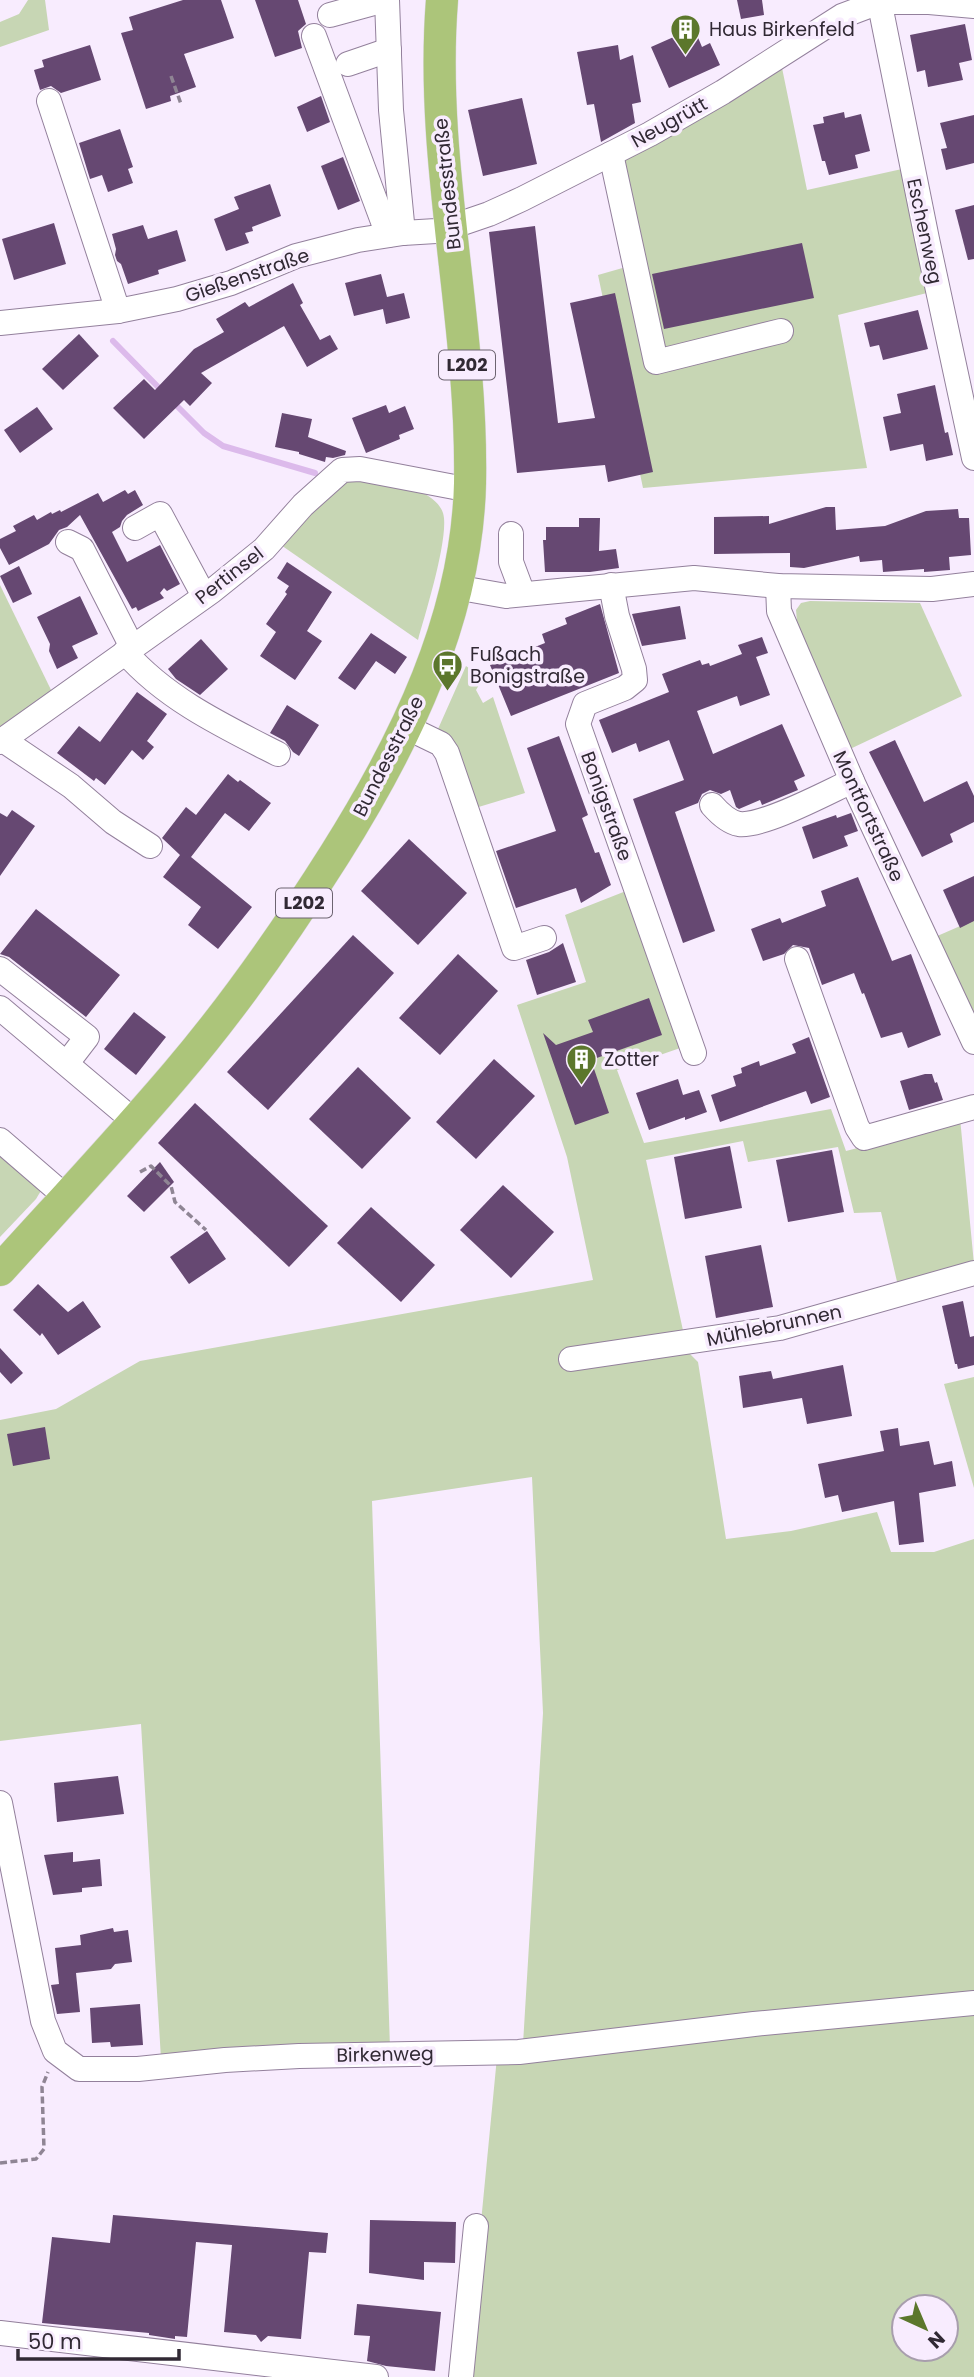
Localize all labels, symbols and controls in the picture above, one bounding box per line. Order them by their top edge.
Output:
building icon: Haus Birkenfeld [669,12,703,56]
place label: Haus Birkenfeld [709,16,855,43]
street label: Neugrütt [626,90,712,154]
street label: Bundesstraße [427,117,468,251]
street label: Eschenweg [900,176,949,286]
street label: Gießenstraße [181,242,313,309]
road number: L202 [439,351,495,380]
street label: Pertinsel [189,540,269,611]
place label: Fußach Bonigstraße [470,641,585,690]
bus stop icon: Fußach Bonigstraße [430,648,464,692]
street label: Bundesstraße [346,691,430,821]
street label: Montfortstraße [826,746,911,886]
street label: Bonigstraße [574,748,639,865]
road number: L202 [276,888,332,918]
building icon: Zotter [564,1042,598,1086]
place label: Zotter [604,1046,659,1073]
street label: Mühlebrunnen [704,1298,844,1353]
street label: Birkenweg [336,2040,434,2069]
north arrow [890,2293,960,2363]
scale bar [18,2318,178,2362]
text: N [922,2325,951,2355]
text: 50 m [28,2327,82,2356]

